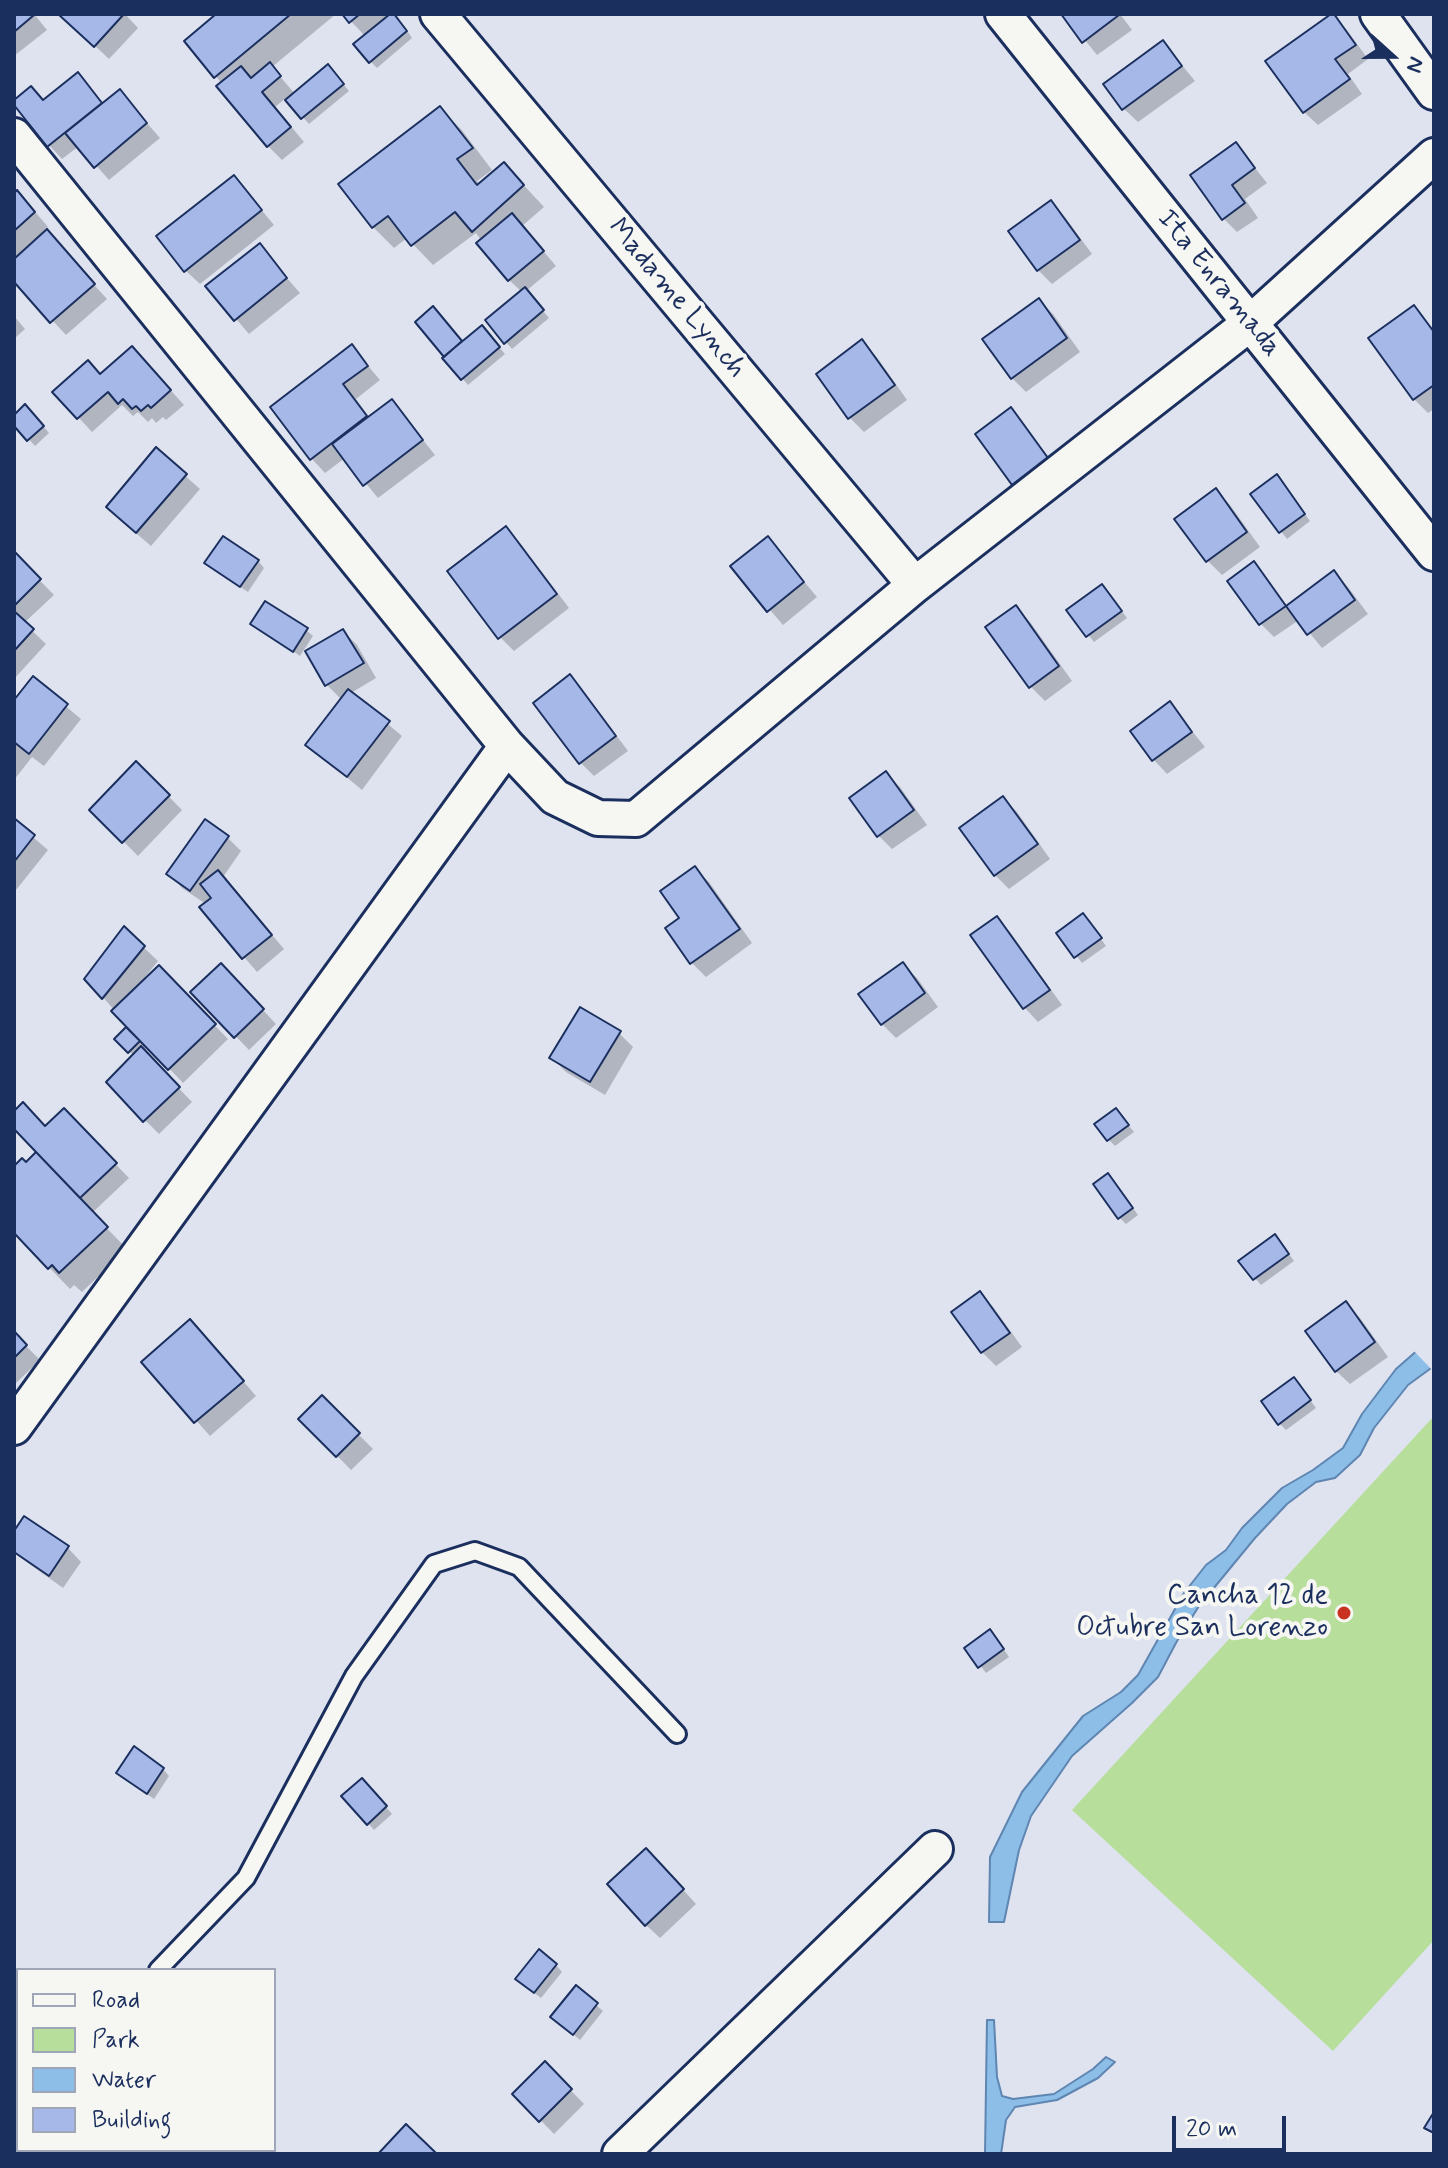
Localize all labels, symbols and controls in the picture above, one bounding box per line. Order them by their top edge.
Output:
north arrow [1352,16,1432,96]
text: N [1399,53,1430,76]
street label: Ita Enramada [1148,204,1288,364]
street label: Madame Lynch [600,212,752,386]
place label: Cancha 12 de Octubre San Lorenzo [1076,1580,1328,1646]
marker: Cancha 12 de Octubre San Lorenzo [1335,1604,1353,1622]
legend [16,1968,276,2152]
text: Road [92,1985,140,2016]
text: Park [92,2025,140,2056]
text: Water [92,2065,156,2096]
scale bar [1176,2100,1290,2150]
text: Building [92,2105,172,2136]
text: 20 m [1186,2114,1237,2145]

